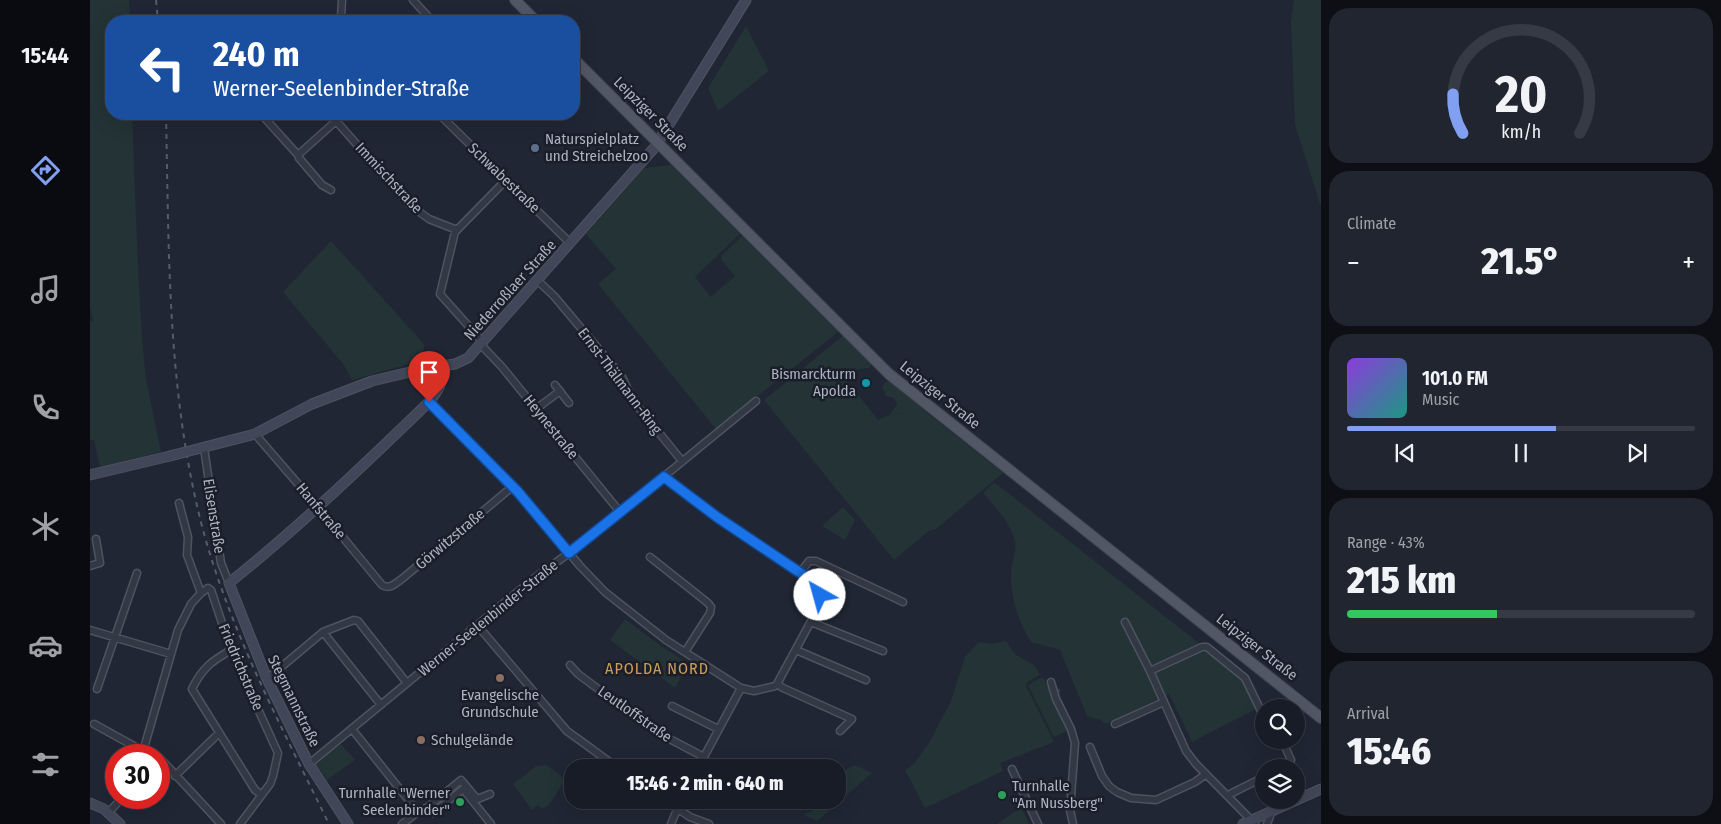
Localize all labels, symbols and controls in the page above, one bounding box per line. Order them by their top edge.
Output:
text: 240 m [213,33,300,75]
icon: left [130,35,195,100]
text: 15:44 [21,42,69,69]
text: 20 [1494,63,1547,126]
street label: Leipziger Straße [610,73,692,155]
text: Werner-Seelenbinder-Straße [213,75,469,102]
text: km/h [1501,121,1541,143]
place label: Naturspielplatz und Streichelzoo [545,130,648,165]
street label: Immischstraße [352,139,426,217]
street label: Schwabestraße [464,139,544,217]
marker: Naturspielplatz und Streichelzoo [529,142,541,154]
icon: directions [28,153,63,188]
text: Climate [1347,214,1396,233]
street label: Niederroßlaer Straße [460,236,560,344]
text: 21.5° [1481,238,1561,284]
text: − [1347,246,1360,279]
text: + [1682,246,1695,279]
icon: music [28,272,63,307]
street label: Ernst-Thälmann-Ring [574,324,666,438]
pin [408,351,450,402]
street label: Leipziger Straße [896,357,984,433]
icon: arrive [415,358,443,386]
place label: Bismarckturm Apolda [771,365,856,400]
text: 101.0 FM [1422,367,1488,390]
marker: Bismarckturm Apolda [860,377,872,389]
icon: phone [28,390,63,425]
text: Music [1422,390,1459,409]
street label: Heynestraße [520,391,582,463]
icon: previous [1391,439,1419,467]
icon: pause [1507,439,1535,467]
icon: next [1623,439,1651,467]
street label: Elisenstraße [199,477,229,555]
street label: Hanfstraße [292,479,350,543]
street label: Görwitzstraße [412,505,488,573]
icon: climate [28,509,63,544]
text: Range · 43% [1347,533,1425,552]
street label: Werner-Seelenbinder-Straße [414,556,562,680]
text: 215 km [1347,557,1456,603]
position arrow [793,568,845,620]
street label: Leipziger Straße [1213,610,1301,684]
street label: Friedrichstraße [215,621,267,713]
icon: car [28,628,63,663]
street label: Stegmannstraße [264,652,324,750]
district label: APOLDA NORD [605,659,709,678]
marker: Evangelische Grundschule [494,672,506,684]
street label: Leutloffstraße [595,682,675,746]
place label: Evangelische Grundschule [461,686,539,721]
map controls [1255,699,1305,809]
button: search [1255,699,1305,749]
text: Arrival [1347,704,1389,723]
text: 15:46 [1347,728,1431,774]
place label: Schulgelände [431,731,513,749]
marker: Schulgelände [415,734,427,746]
speed limit sign: 30 [105,744,170,809]
icon: filters [28,747,63,782]
button: layers [1255,759,1305,809]
text: 15:46 · 2 min · 640 m [627,772,783,795]
place label: Turnhalle "Am Nussberg" [1012,777,1103,812]
place label: Turnhalle "Werner Seelenbinder" [339,784,451,819]
marker: Turnhalle "Am Nussberg" [996,789,1008,801]
marker: Turnhalle "Werner Seelenbinder" [454,796,466,808]

